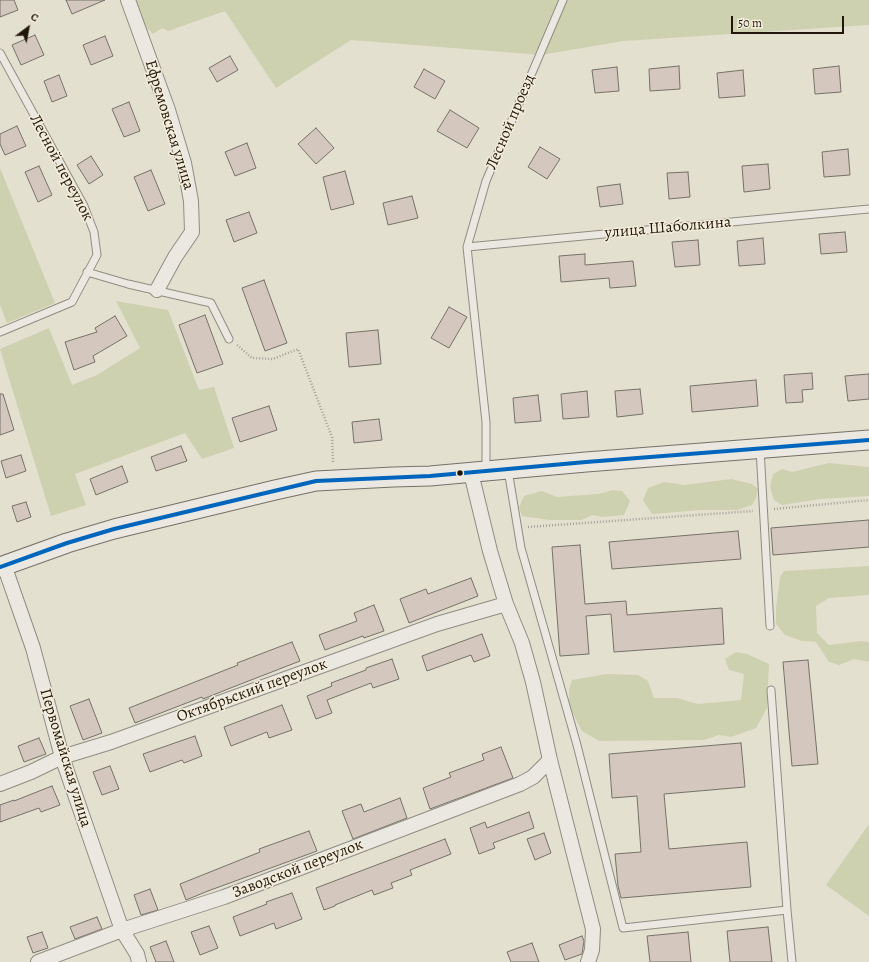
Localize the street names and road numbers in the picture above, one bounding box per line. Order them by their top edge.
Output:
street label: Ефремовская улица [140,58,198,192]
street label: Лесной проезд [482,71,540,173]
street label: Лесной переулок [25,111,97,225]
street label: улица Шаболкина [604,213,732,243]
street label: Октябрьский переулок [174,655,330,727]
street label: Первомайская улица [35,686,95,830]
street label: Заводской переулок [230,835,366,903]

